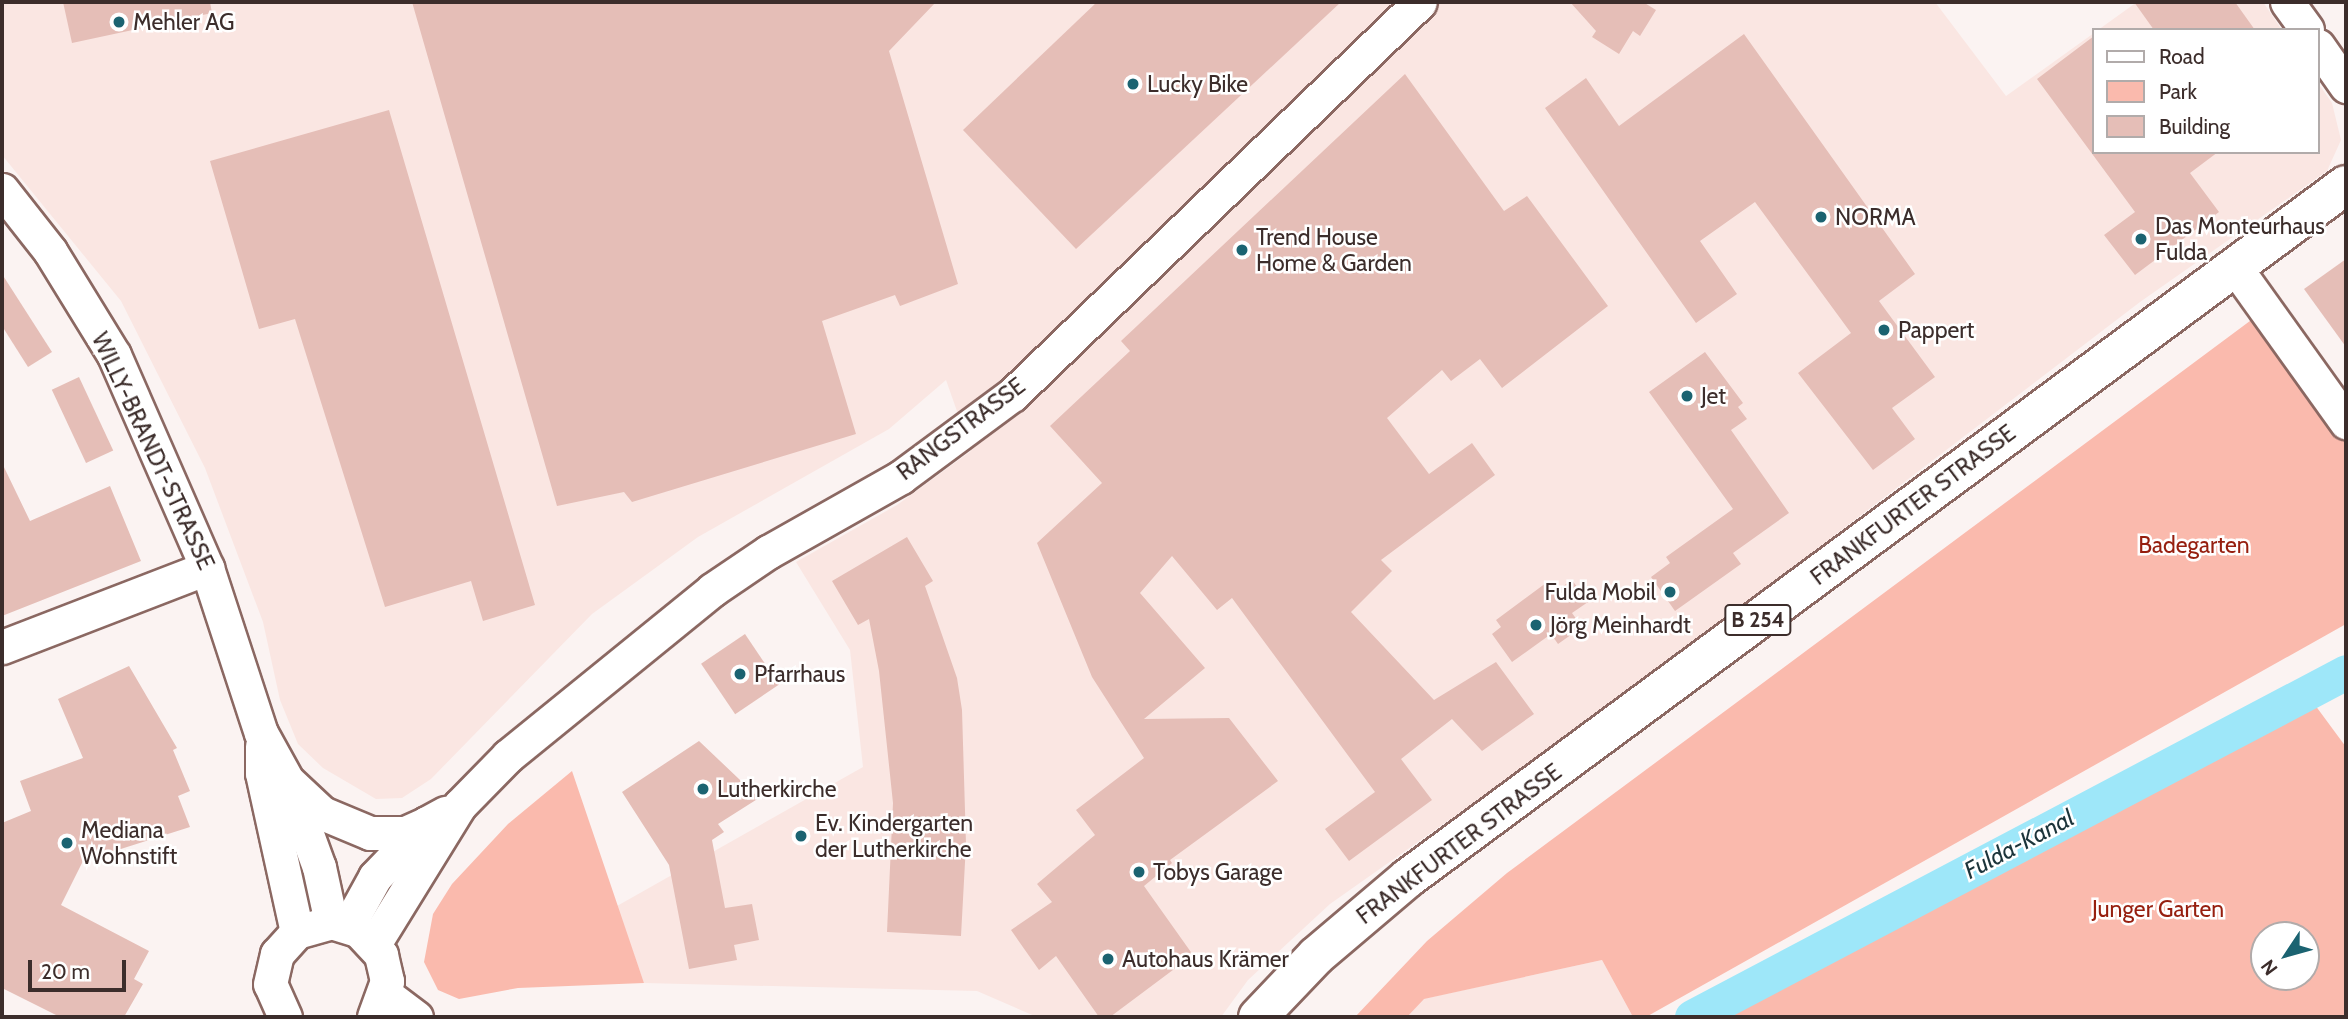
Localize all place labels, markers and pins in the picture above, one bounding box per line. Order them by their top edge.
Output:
place label: Mehler AG [133,8,235,36]
marker: Mehler AG [111,14,127,30]
place label: Lucky Bike [1147,70,1248,98]
marker: Lucky Bike [1125,76,1141,92]
place label: NORMA [1835,203,1916,231]
marker: NORMA [1813,209,1829,225]
place label: Das Monteurhaus Fulda [2155,212,2325,266]
place label: Trend House Home & Garden [1256,223,1412,277]
marker: Das Monteurhaus Fulda [2133,231,2149,247]
marker: Trend House Home & Garden [1234,242,1250,258]
place label: Pappert [1898,316,1974,344]
marker: Pappert [1876,322,1892,338]
place label: Jet [1701,382,1726,410]
marker: Jet [1679,388,1695,404]
place label: Fulda Mobil [1544,578,1656,606]
marker: Fulda Mobil [1662,584,1678,600]
place label: Jörg Meinhardt [1550,611,1691,639]
marker: Jörg Meinhardt [1528,617,1544,633]
place label: Pfarrhaus [754,660,845,688]
marker: Pfarrhaus [732,666,748,682]
place label: Lutherkirche [717,775,837,803]
marker: Lutherkirche [695,781,711,797]
place label: Ev. Kindergarten der Lutherkirche [815,809,973,863]
place label: Mediana Wohnstift [81,816,177,870]
marker: Ev. Kindergarten der Lutherkirche [793,828,809,844]
marker: Mediana Wohnstift [59,835,75,851]
place label: Tobys Garage [1153,858,1283,886]
marker: Tobys Garage [1131,864,1147,880]
place label: Autohaus Krämer [1122,945,1289,973]
marker: Autohaus Krämer [1100,951,1116,967]

